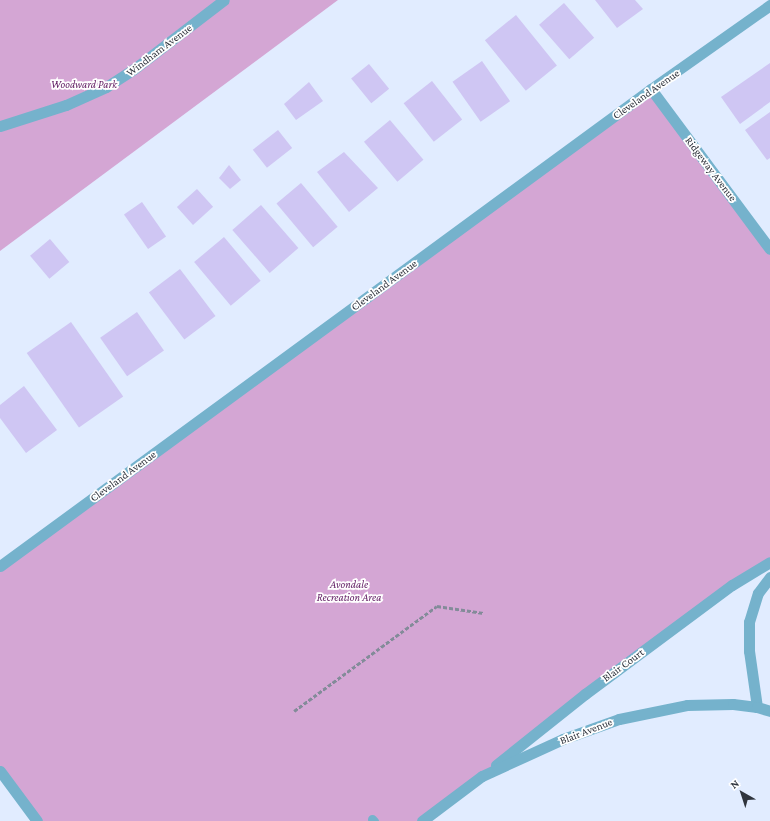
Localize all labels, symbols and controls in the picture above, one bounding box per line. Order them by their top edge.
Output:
street label: Windham Avenue [124,21,194,79]
street label: Cleveland Avenue [610,66,682,122]
park label: Woodward Park [51,77,117,91]
street label: Ridgeway Avenue [682,134,740,204]
street label: Cleveland Avenue [349,257,419,313]
street label: Cleveland Avenue [88,448,158,504]
park label: Avondale Recreation Area [317,578,381,604]
street label: Blair Court [600,646,646,684]
street label: Blair Avenue [558,715,614,747]
north arrow [722,773,762,813]
text: N [728,777,741,791]

